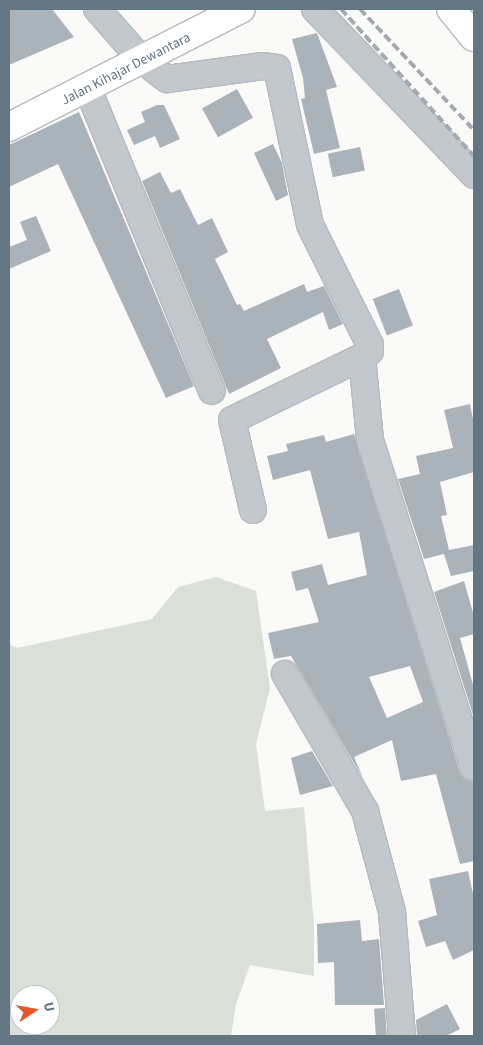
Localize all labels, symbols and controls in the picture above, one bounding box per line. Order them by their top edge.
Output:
street label: Jalan Kihajar Dewantara [59,29,193,109]
north arrow [10,985,60,1035]
text: U [38,1000,59,1014]

